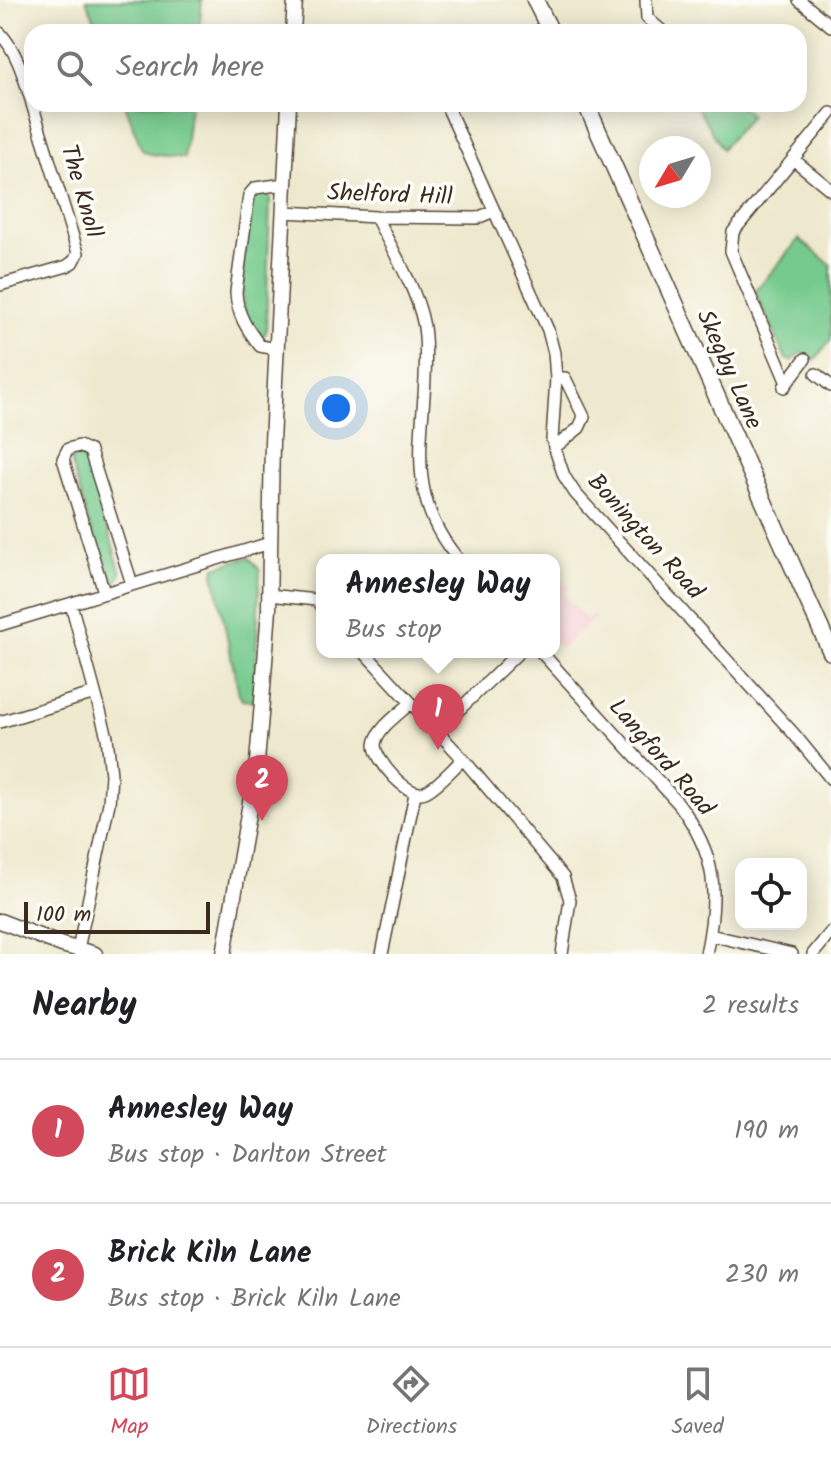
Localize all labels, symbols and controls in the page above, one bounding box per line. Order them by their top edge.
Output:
search box [24,24,807,112]
text: Search here [116,44,264,92]
icon: search [52,46,96,90]
north arrow [639,136,711,208]
street label: The Knoll [49,140,113,243]
street label: Shelford Hill [327,174,453,217]
street label: Skegby Lane [685,303,772,436]
your location [316,388,356,428]
street label: Bonington Road [577,465,713,610]
popup [316,554,560,658]
text: Annesley Way [345,561,531,609]
text: Bus stop [345,609,441,651]
pin: 1 [412,684,464,750]
street label: Langford Road [598,690,724,827]
pin: 2 [236,755,288,821]
map controls [735,858,807,930]
button: locate [735,858,807,930]
scale bar [24,898,210,934]
text: 100 m [36,898,91,933]
text: Nearby [32,979,137,1033]
text: 2 results [702,985,799,1027]
text: Annesley Way [108,1086,293,1134]
text: 1 [54,1110,62,1152]
text: 190 m [734,1110,799,1152]
text: Bus stop · Darlton Street [108,1134,387,1176]
text: Brick Kiln Lane [108,1230,311,1278]
text: 2 [50,1254,66,1296]
text: 230 m [725,1254,799,1296]
text: Bus stop · Brick Kiln Lane [108,1278,401,1320]
tab: Map [107,1362,151,1445]
tab: Directions [366,1362,457,1445]
tab: Saved [672,1362,724,1445]

